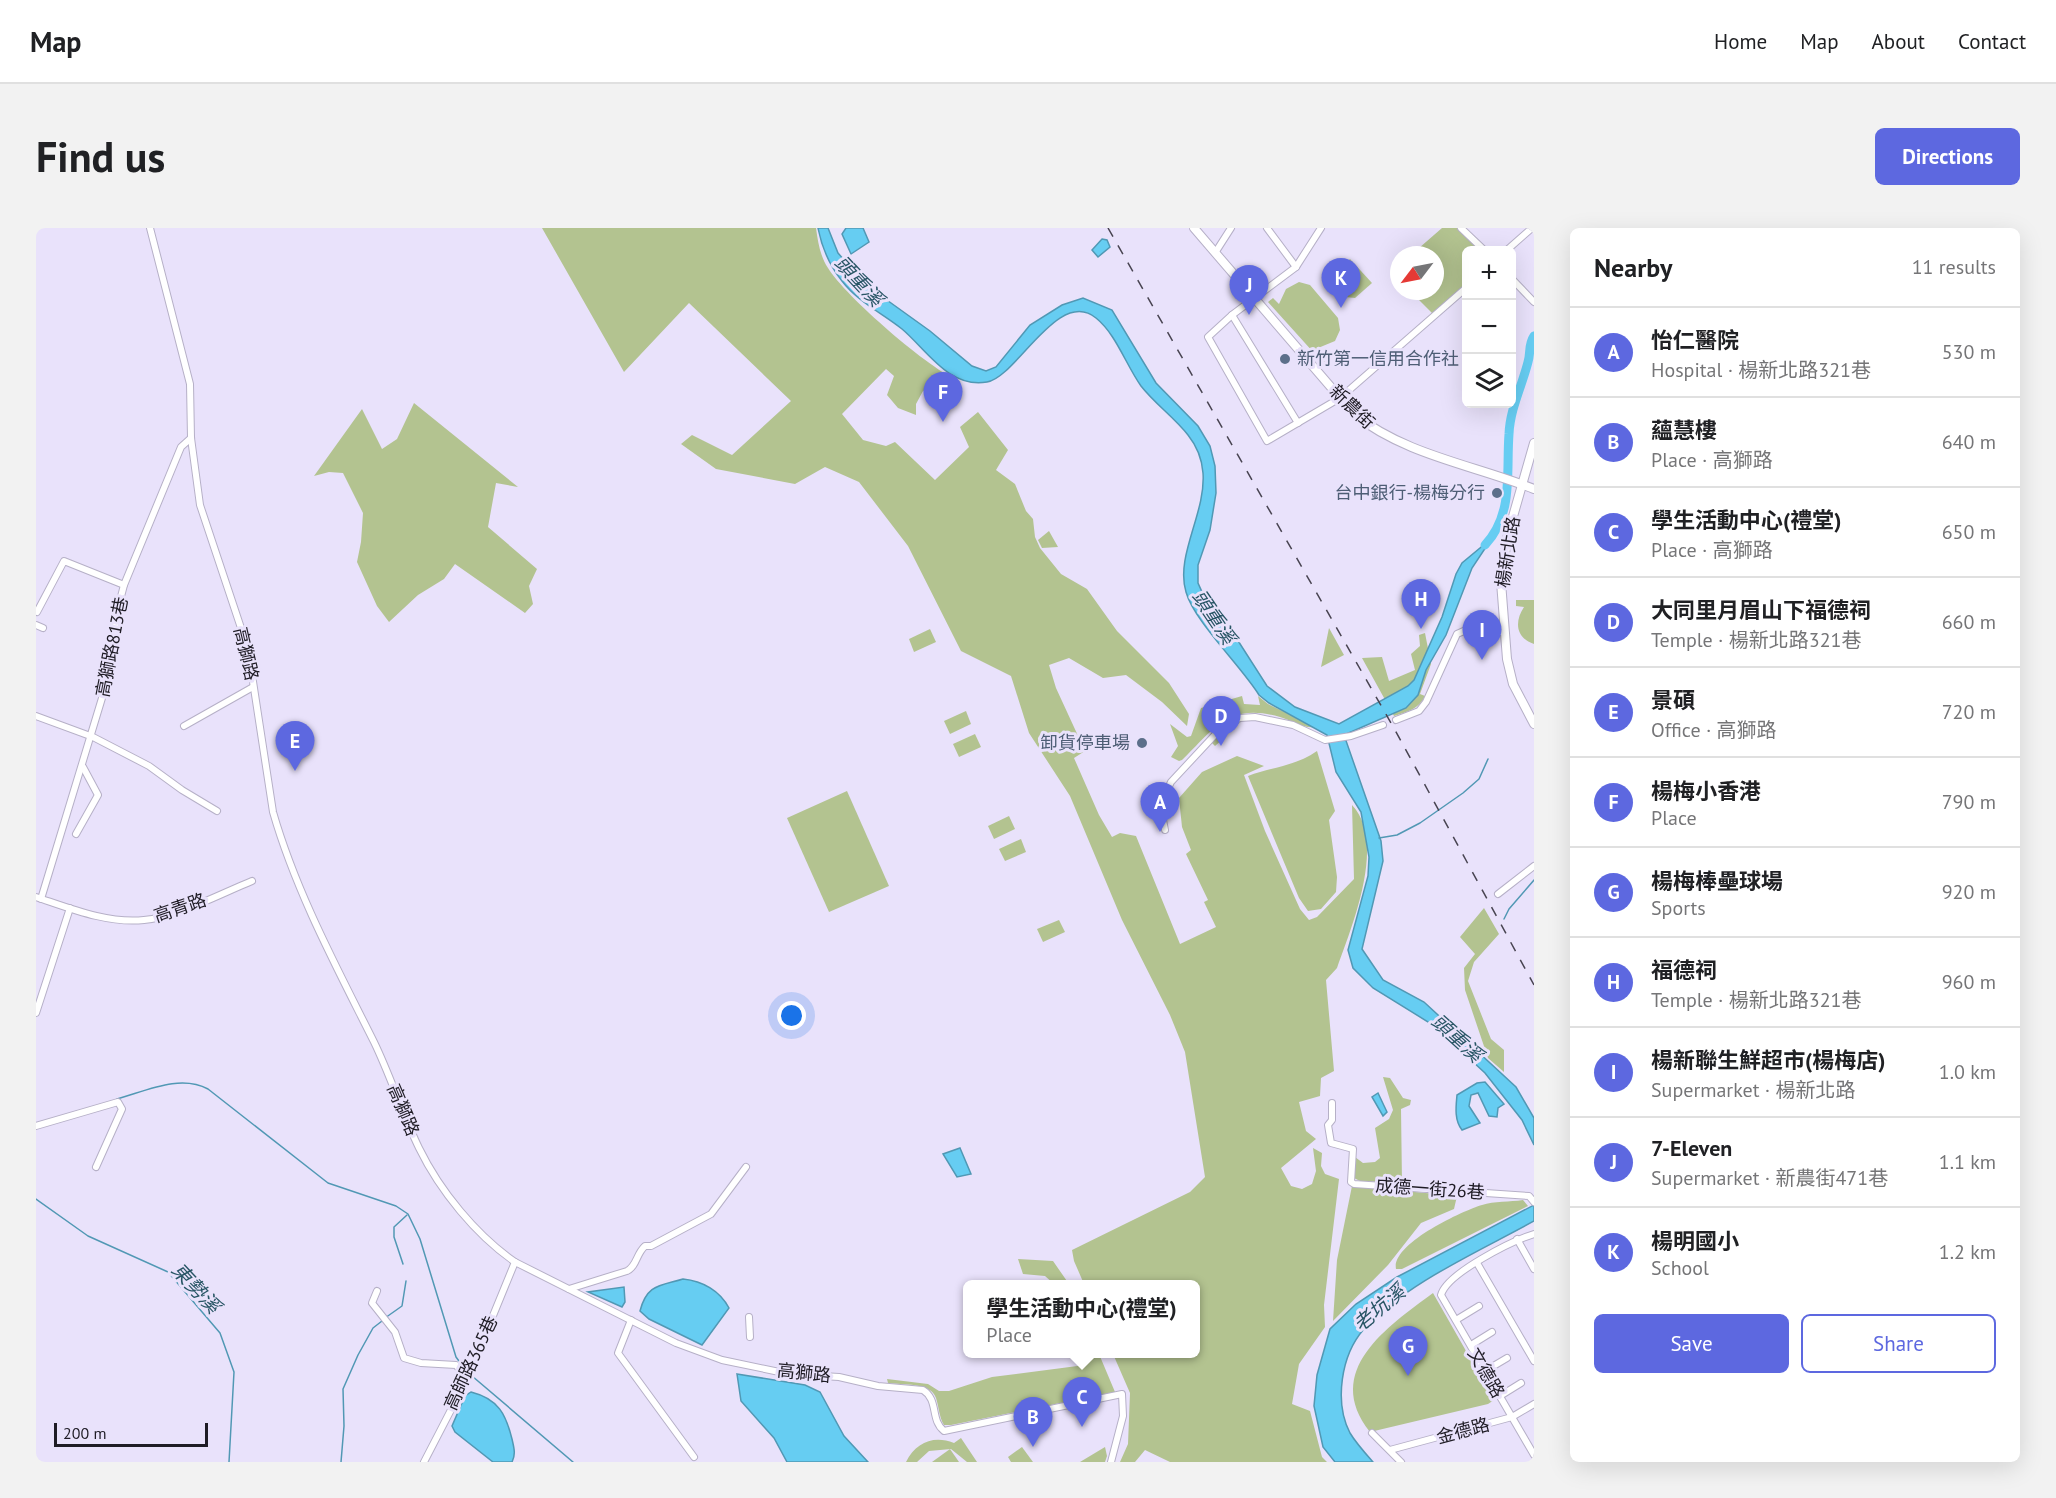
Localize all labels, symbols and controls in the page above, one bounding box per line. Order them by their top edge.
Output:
text: Map [30,23,81,60]
text: Home [1714,28,1767,55]
text: Map [1800,28,1839,55]
text: About [1872,28,1925,55]
text: Contact [1958,28,2026,55]
button: Directions [1875,128,2020,185]
text: Find us [36,129,165,184]
north arrow [1390,246,1444,300]
map controls [1462,246,1516,408]
button: + [1462,246,1516,300]
water label: 頭重溪 [829,250,891,314]
text: Nearby [1594,251,1672,284]
text: 11 results [1912,254,1996,280]
pin: K [1322,259,1360,308]
pin: J [1230,266,1268,315]
button: − [1462,300,1516,354]
text: 怡仁醫院 [1651,326,1739,354]
text: A [1607,339,1620,365]
text: 530 m [1942,339,1996,365]
place label: 新竹第一信用合作社 [1297,347,1459,370]
marker: 新竹第一信用合作社 [1278,352,1292,366]
button: layers [1462,354,1516,408]
text: Hospital · 楊新北路321巷 [1651,357,1871,383]
pin: F [924,372,962,422]
street label: 新農街 [1325,380,1380,434]
text: 蘊慧樓 [1651,416,1717,444]
text: B [1608,429,1619,455]
text: 640 m [1942,429,1996,455]
text: Place · 高獅路 [1651,447,1773,473]
place label: 台中銀行-楊梅分行 [1335,481,1485,504]
marker: 台中銀行-楊梅分行 [1490,486,1504,500]
text: 學生活動中心(禮堂) [1651,506,1841,534]
street label: 楊新北路 [1491,515,1524,589]
text: C [1608,519,1619,545]
text: 650 m [1942,519,1996,545]
text: Place · 高獅路 [1651,537,1773,563]
pin: H [1402,580,1440,629]
water label: 頭重溪 [1186,585,1243,652]
street label: 高獅路813巷 [91,595,132,699]
text: 大同里月眉山下福德祠 [1651,596,1871,624]
text: D [1607,609,1620,635]
text: 660 m [1942,609,1996,635]
pin: I [1462,610,1502,660]
street label: 高獅路 [229,625,264,683]
text: Temple · 楊新北路321巷 [1651,627,1861,653]
text: 景碩 [1651,686,1695,714]
pin: D [1202,696,1240,746]
text: E [1608,699,1619,725]
text: 720 m [1942,699,1996,725]
text: Office · 高獅路 [1651,717,1777,743]
pin: E [276,722,314,771]
place label: 卸貨停車場 [1040,731,1130,754]
marker: 卸貨停車場 [1135,736,1149,750]
text: 楊梅小香港 [1651,777,1761,805]
pin: A [1140,782,1180,832]
text: F [1608,789,1619,815]
text: 790 m [1942,789,1996,815]
text: Place [1651,805,1697,831]
text: 楊梅棒壘球場 [1651,867,1783,895]
text: G [1607,879,1620,905]
text: 920 m [1942,879,1996,905]
street label: 高青路 [151,888,209,927]
text: Sports [1651,895,1706,921]
text: 福德祠 [1651,956,1717,984]
text: H [1607,969,1620,995]
text: 960 m [1942,969,1996,995]
text: Temple · 楊新北路321巷 [1651,987,1861,1013]
your location [777,1001,806,1030]
water label: 頭重溪 [1426,1008,1490,1070]
text: 楊新聯生鮮超市(楊梅店) [1651,1046,1885,1074]
text: I [1611,1059,1616,1085]
text: 1.0 km [1939,1059,1996,1085]
text: Supermarket · 楊新北路 [1651,1077,1855,1103]
street label: 高獅路 [382,1080,425,1139]
text: 7-Eleven [1651,1134,1732,1162]
text: J [1610,1149,1617,1175]
text: 1.1 km [1939,1149,1996,1175]
text: Supermarket · 新農街471巷 [1651,1165,1888,1191]
street label: 成德一街26巷 [1375,1173,1486,1204]
text: 楊明國小 [1651,1227,1739,1255]
text: K [1607,1239,1620,1265]
text: 1.2 km [1939,1239,1996,1265]
text: School [1651,1255,1709,1281]
water label: 東勢溪 [166,1257,228,1321]
water label: 老坑溪 [1348,1277,1413,1337]
popup [963,1280,1200,1358]
text: 學生活動中心(禮堂) [986,1294,1177,1322]
street label: 高師路365巷 [439,1312,502,1414]
button: Save [1594,1314,1789,1373]
button: Share [1801,1314,1996,1373]
text: Place [986,1322,1032,1348]
pin: G [1388,1326,1428,1376]
street label: 文德路 [1463,1344,1510,1402]
street label: 高獅路 [776,1358,832,1387]
pin: C [1062,1378,1102,1427]
pin: B [1014,1398,1052,1447]
street label: 金德路 [1434,1412,1492,1449]
scale bar [54,1420,208,1448]
text: 200 m [63,1423,106,1443]

